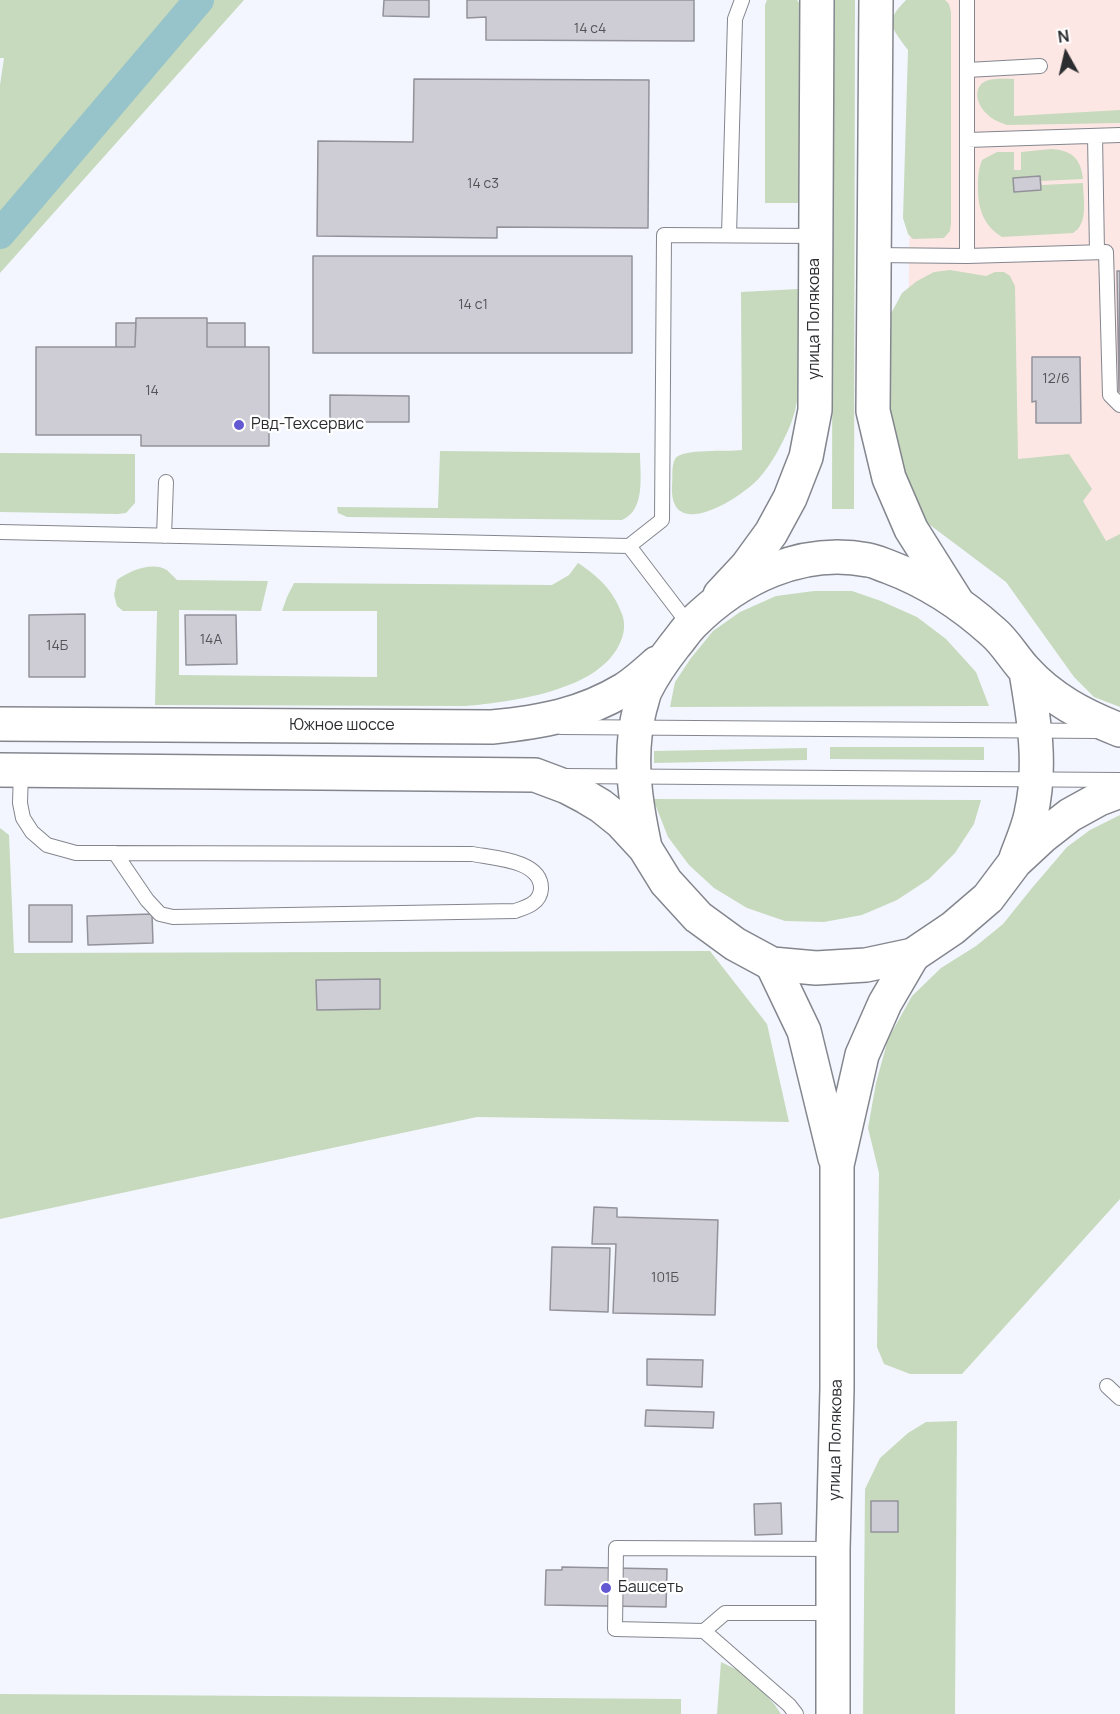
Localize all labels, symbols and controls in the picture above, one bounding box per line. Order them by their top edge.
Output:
house number: 14 с4 [574,21,606,37]
north arrow [1036,24,1096,84]
text: N [1056,24,1071,48]
house number: 14 с3 [467,176,499,192]
street label: улица Полякова [805,258,825,380]
house number: 14 с1 [458,297,488,313]
house number: 12/6 [1042,371,1070,387]
house number: 14 [145,383,159,399]
place label: Рвд-Техсервис [251,415,364,435]
marker: Рвд-Техсервис [232,418,246,432]
house number: 14А [200,632,222,648]
house number: 14Б [46,638,68,654]
street label: Южное шоссе [289,716,395,736]
house number: 101Б [651,1270,679,1286]
street label: улица Полякова [825,1379,847,1501]
place label: Башсеть [618,1578,683,1598]
marker: Башсеть [599,1581,613,1595]

